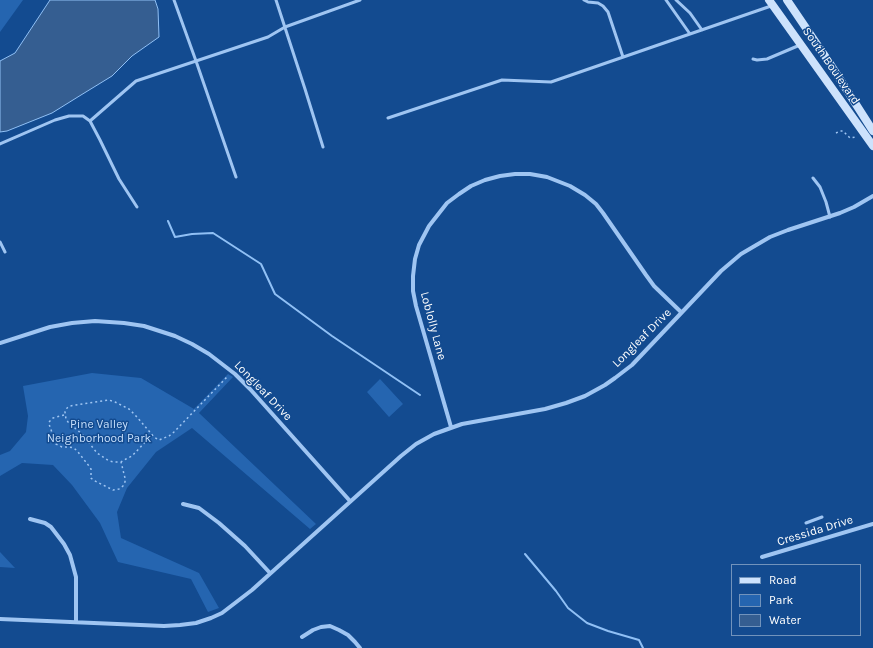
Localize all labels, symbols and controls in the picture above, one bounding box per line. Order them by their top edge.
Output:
street label: South Boulevard [799,25,863,107]
street label: Loblolly Lane [417,290,449,362]
street label: Longleaf Drive [610,306,674,370]
street label: Longleaf Drive [231,358,295,424]
park label: Pine Valley Neighborhood Park [47,418,151,446]
street label: Cressida Drive [775,513,855,549]
legend [731,564,861,636]
text: Road [769,573,797,587]
text: Park [769,593,793,607]
text: Water [769,613,801,627]

